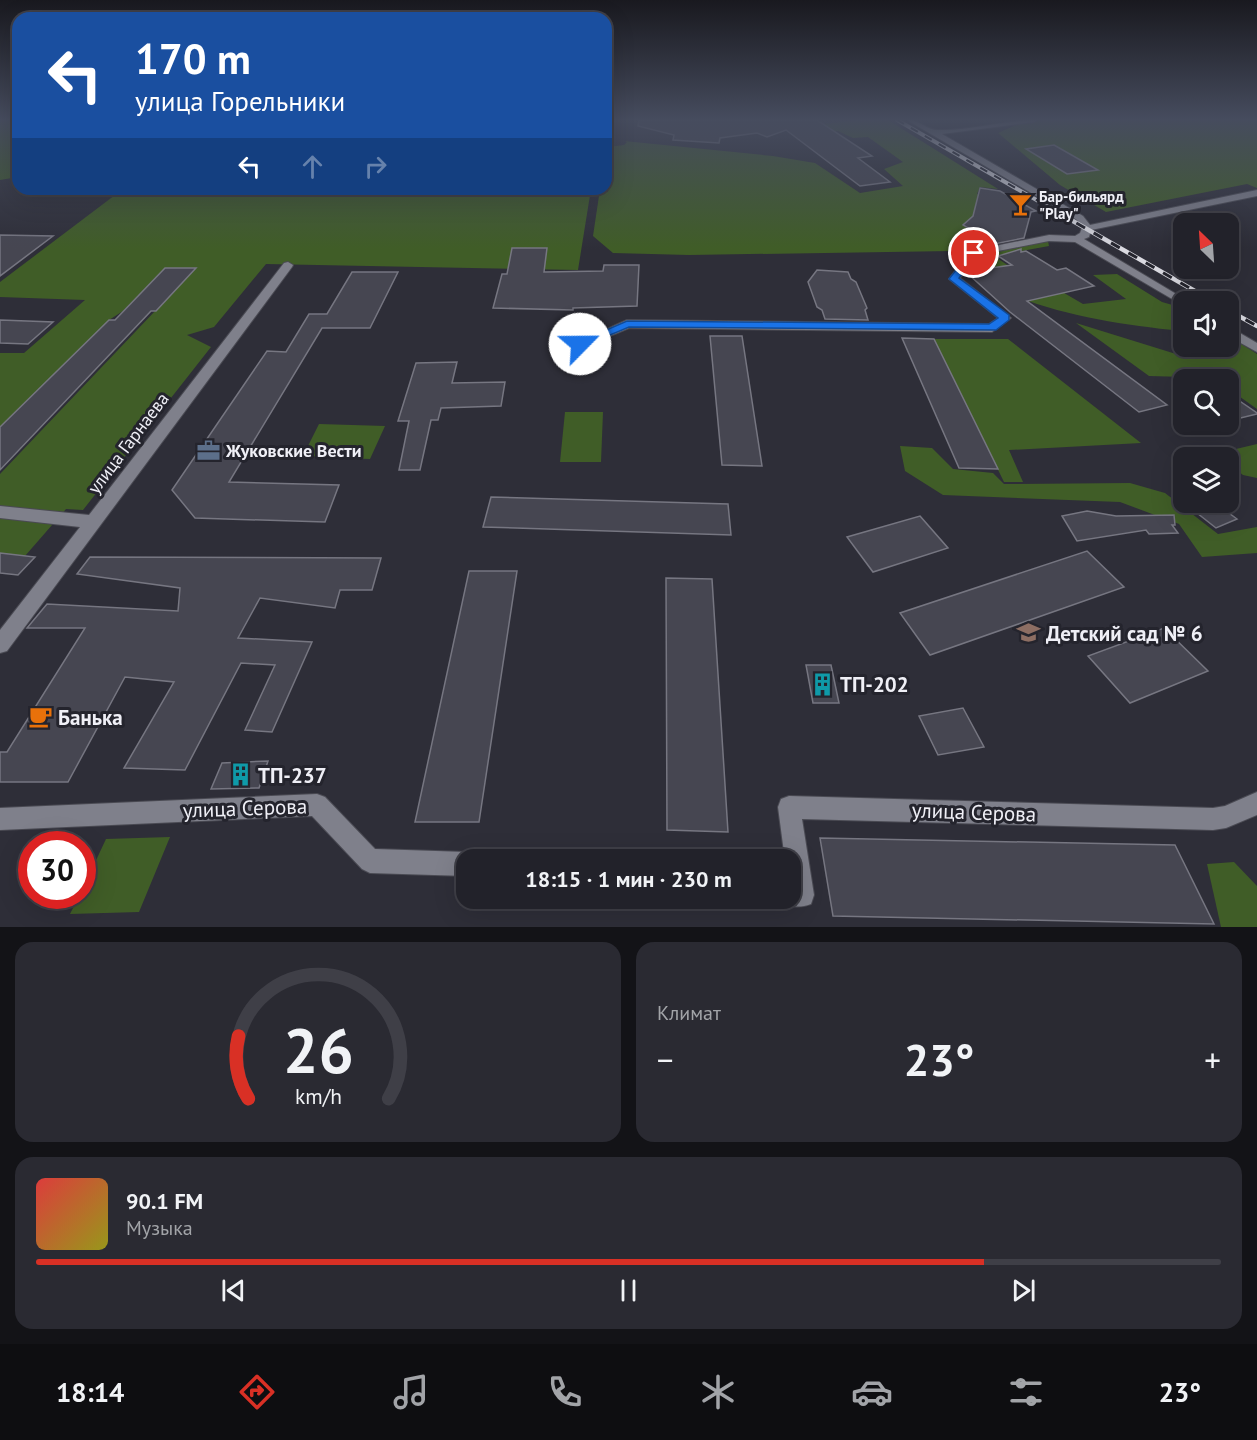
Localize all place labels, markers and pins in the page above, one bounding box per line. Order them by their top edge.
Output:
place label: Бар-бильярд "Play" [1039,187,1124,223]
bar icon: Бар-бильярд "Play" [1008,192,1034,218]
pin [948,227,999,278]
office icon: Жуковские Вести [195,437,221,463]
place label: Жуковские Вести [225,439,361,462]
school or university icon: Детский сад № 6 [1015,620,1041,646]
place label: Детский сад № 6 [1046,620,1203,647]
building icon: ТП-202 [809,671,835,697]
place label: ТП-202 [840,671,909,698]
cafe icon: Банька [27,704,53,730]
place label: Банька [58,704,123,731]
building icon: ТП-237 [227,762,253,788]
place label: ТП-237 [258,762,327,789]

